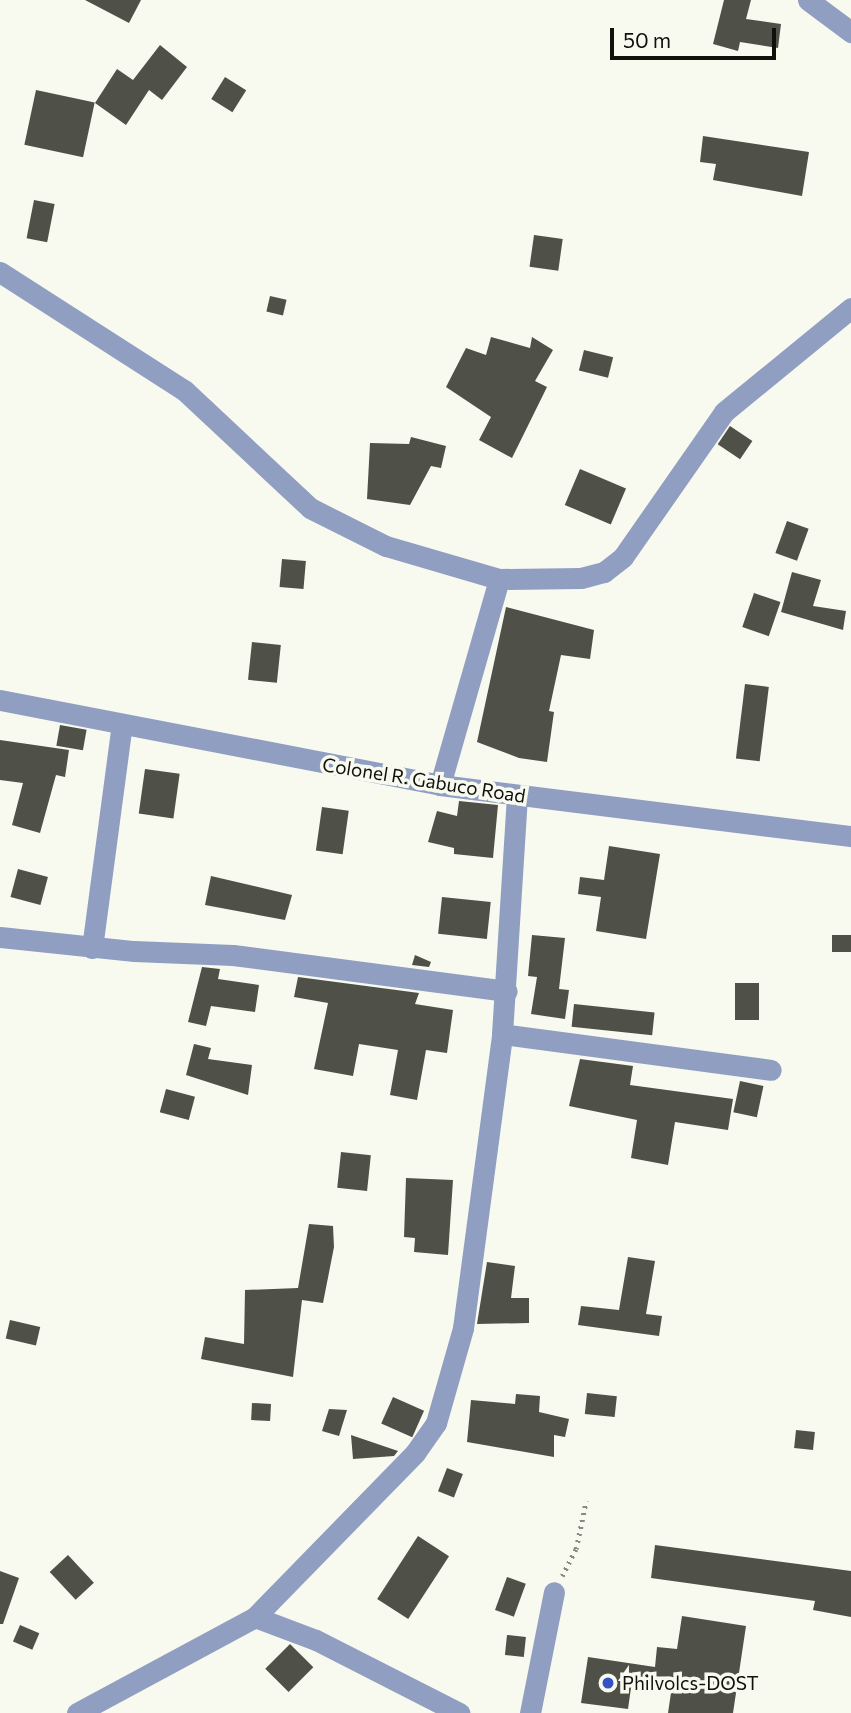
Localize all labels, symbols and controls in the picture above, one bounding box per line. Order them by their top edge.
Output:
scale bar [613,14,779,58]
text: 50 m [623,27,671,52]
street label: Colonel R. Gabuco Road [321,753,527,807]
place label: Philvolcs-DOST [622,1672,759,1694]
marker: Philvolcs-DOST [600,1675,616,1691]

